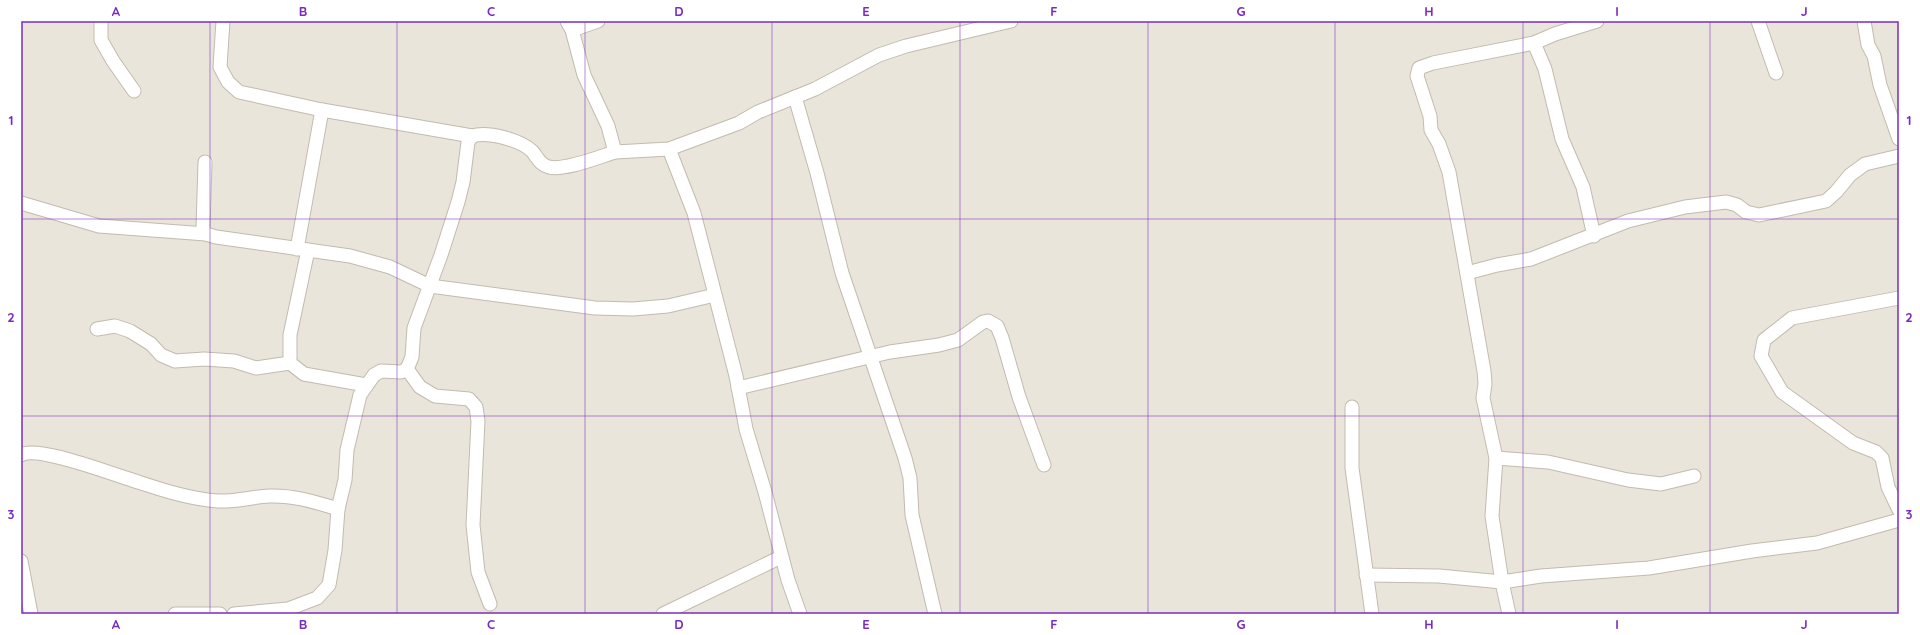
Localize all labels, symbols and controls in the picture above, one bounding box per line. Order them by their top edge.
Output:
text: A [112,3,121,19]
text: B [299,3,307,19]
text: C [487,3,495,19]
text: D [674,3,684,19]
text: E [862,3,870,19]
text: F [1050,3,1058,19]
text: G [1236,3,1246,19]
text: H [1424,3,1434,19]
text: I [1615,3,1619,19]
text: J [1800,3,1808,19]
text: 1 [8,112,14,128]
text: 1 [1906,112,1912,128]
text: 2 [7,309,15,325]
text: 2 [1905,309,1913,325]
text: 3 [8,506,15,522]
text: 3 [1906,506,1913,522]
text: A [112,616,121,632]
text: B [299,616,307,632]
text: C [487,616,495,632]
text: D [674,616,684,632]
text: E [862,616,870,632]
text: F [1050,616,1058,632]
text: G [1236,616,1246,632]
text: H [1424,616,1434,632]
text: I [1615,616,1619,632]
text: J [1800,616,1808,632]

